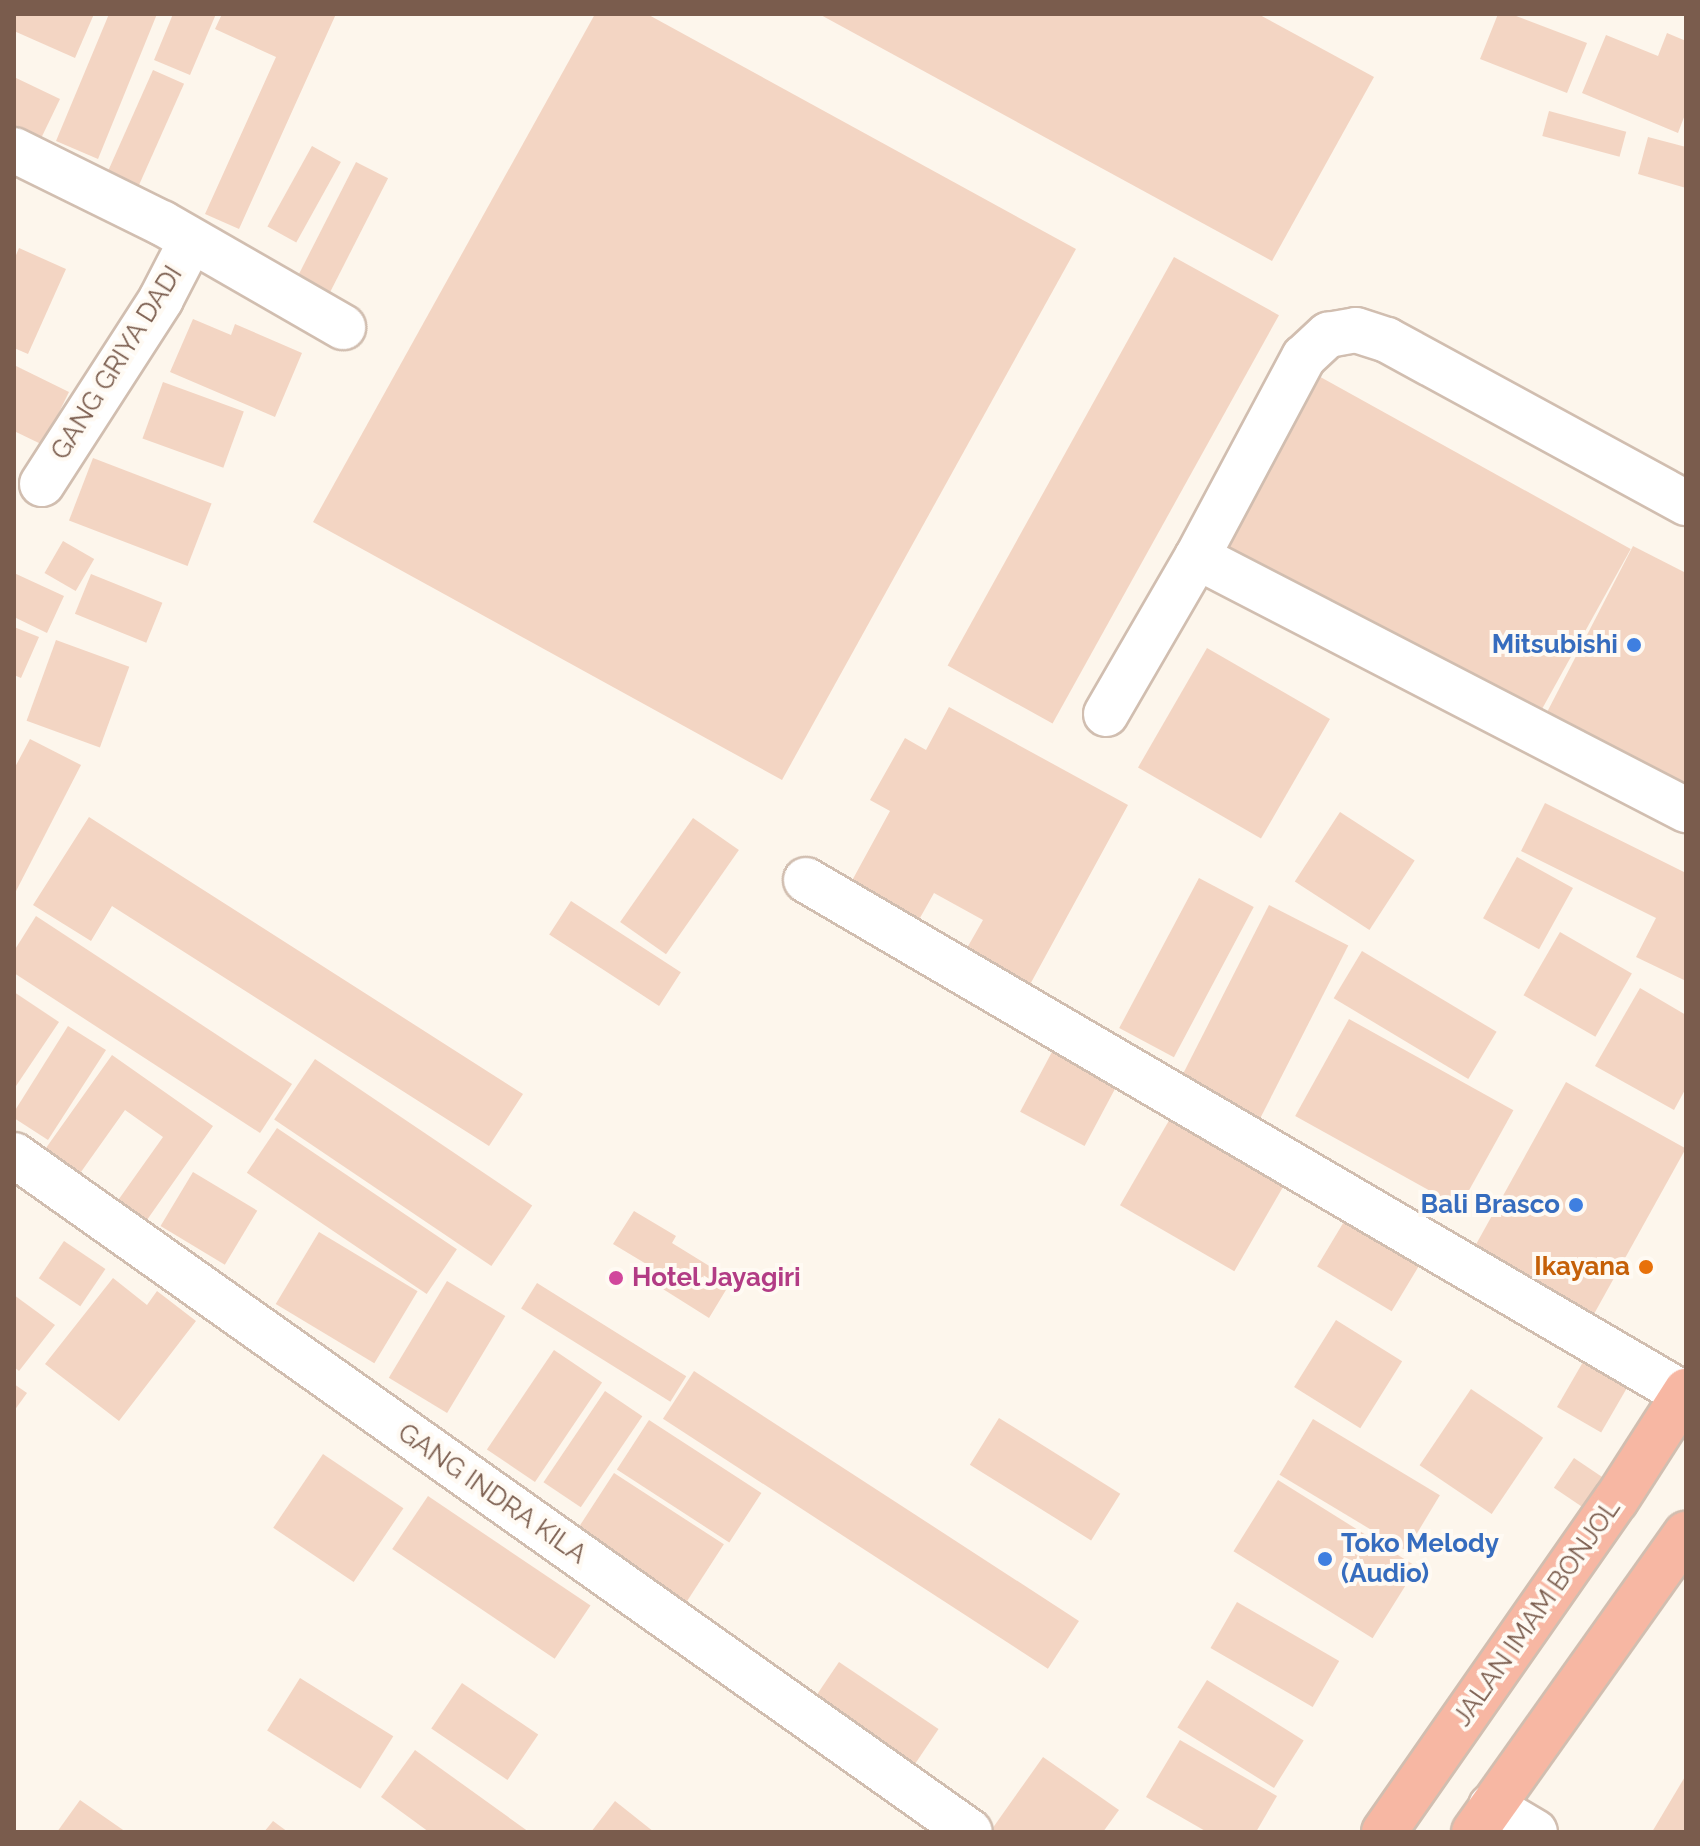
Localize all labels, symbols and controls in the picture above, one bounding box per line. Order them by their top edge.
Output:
street label: GANG GRIYA DADI [45,260,189,466]
place label: Mitsubishi [1492,629,1618,661]
marker: Mitsubishi [1625,636,1643,654]
place label: Bali Brasco [1421,1189,1560,1221]
marker: Bali Brasco [1567,1196,1585,1214]
place label: Ikayana [1534,1251,1630,1283]
marker: Ikayana [1637,1258,1655,1276]
place label: Hotel Jayagiri [632,1262,802,1294]
marker: Hotel Jayagiri [607,1269,625,1287]
street label: GANG INDRA KILA [391,1417,593,1571]
street label: JALAN IMAM BONJOL [1447,1494,1627,1732]
place label: Toko Melody (Audio) [1341,1528,1499,1590]
marker: Toko Melody (Audio) [1316,1550,1334,1568]

